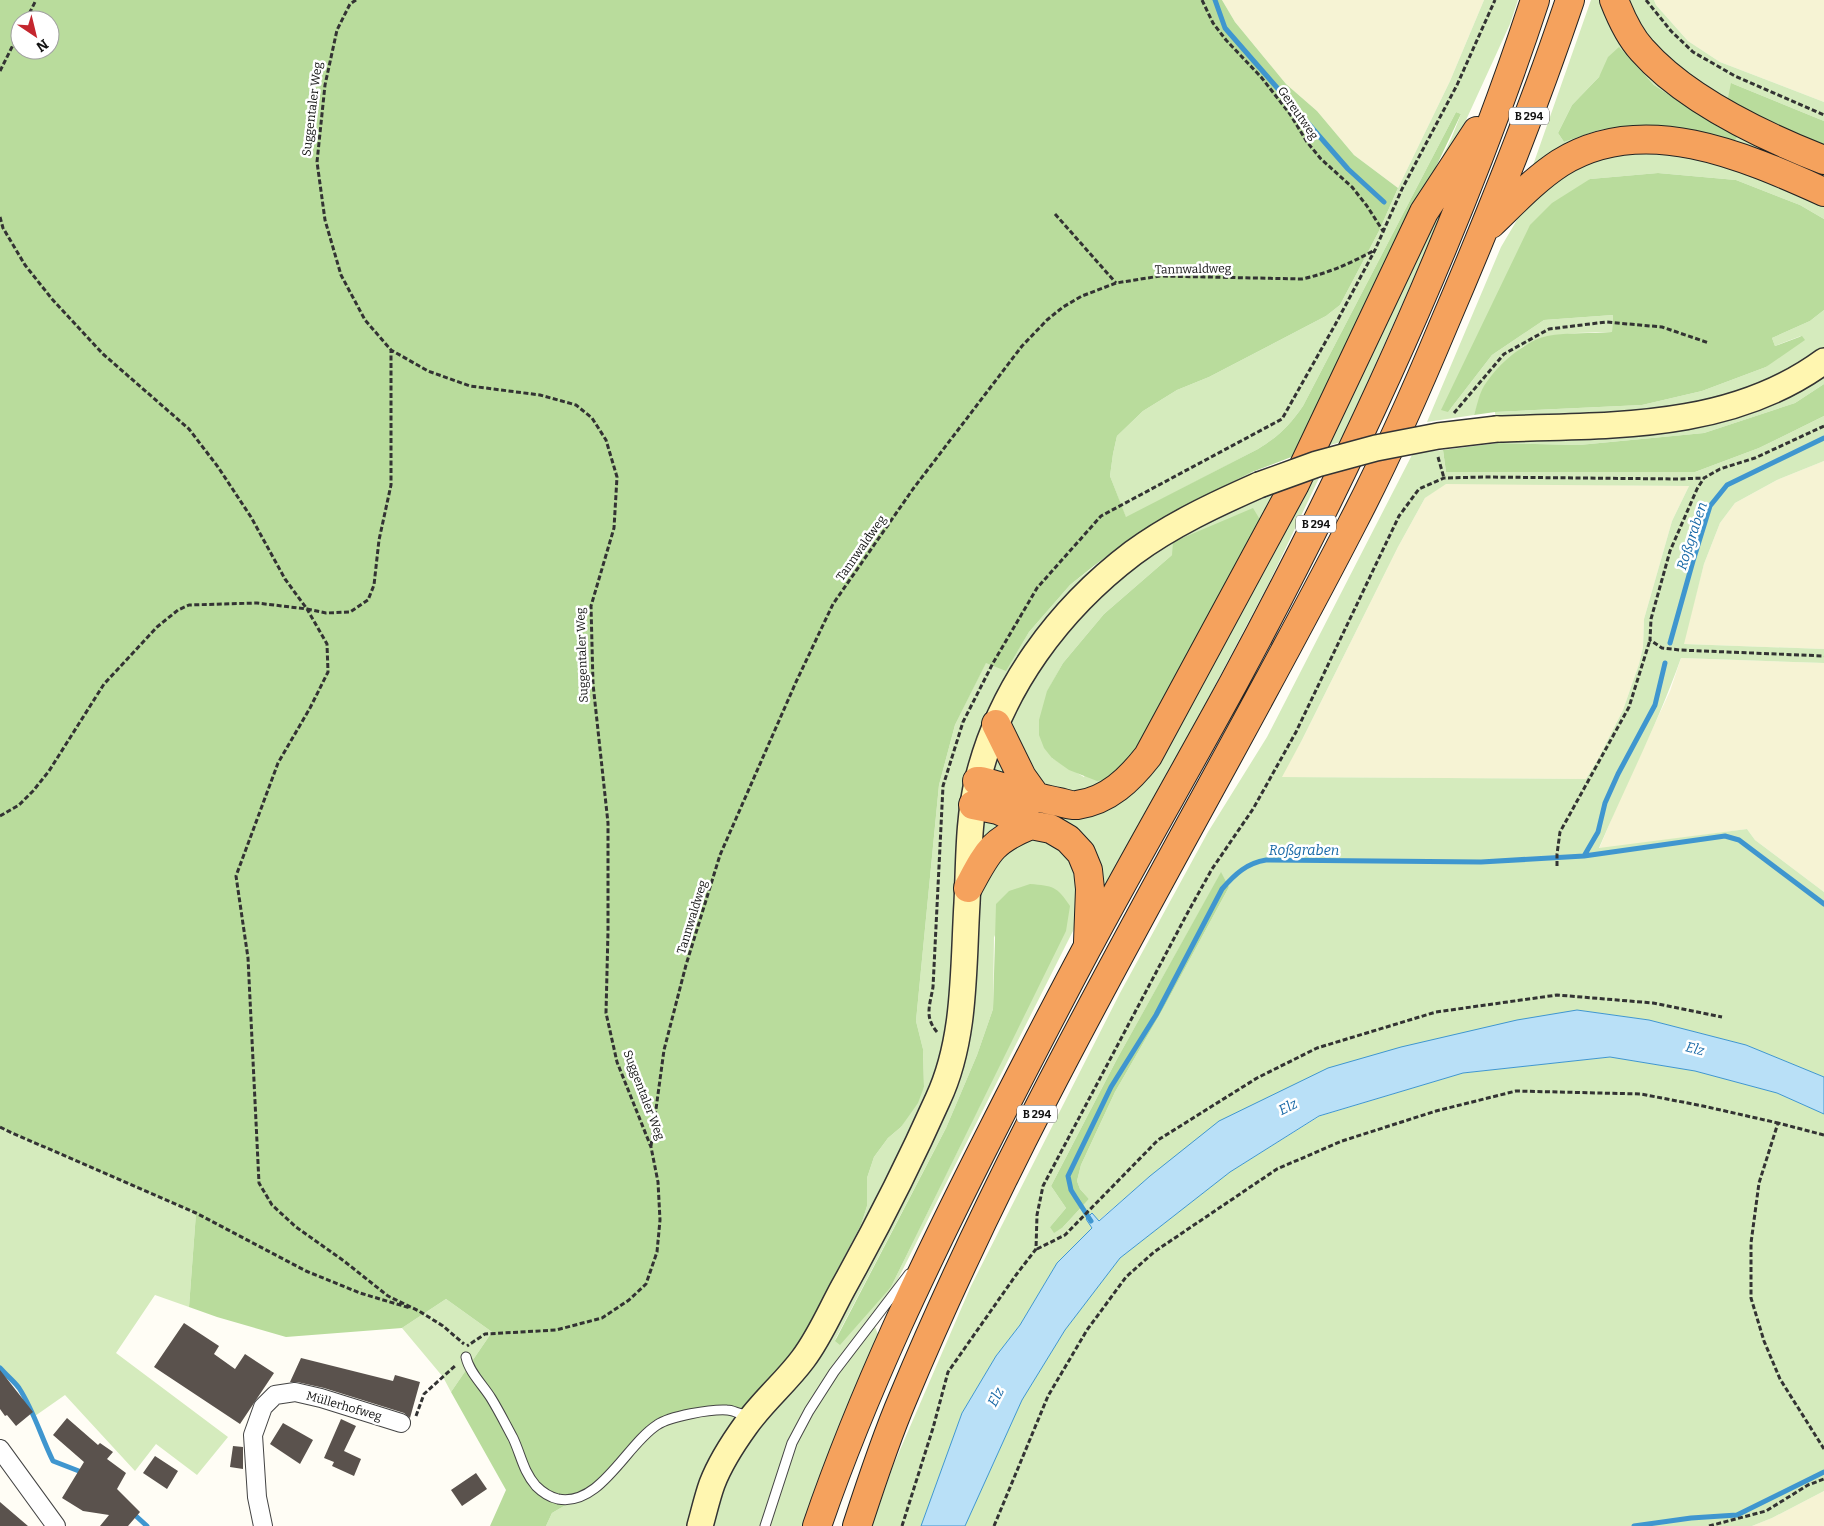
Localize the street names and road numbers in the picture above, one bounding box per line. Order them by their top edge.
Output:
street label: Suggentaler Weg [299,61,325,157]
street label: Gereutweg [1275,84,1321,142]
road number: B 294 [1509,108,1549,124]
street label: Tannwaldweg [1155,261,1232,277]
street label: Tannwaldweg [833,512,889,583]
road number: B 294 [1296,516,1336,532]
street label: Suggentaler Weg [573,607,591,703]
street label: Tannwaldweg [674,878,710,956]
street label: Suggentaler Weg [620,1048,668,1142]
road number: B 294 [1017,1106,1057,1122]
street label: Müllerhofweg [305,1389,384,1424]

